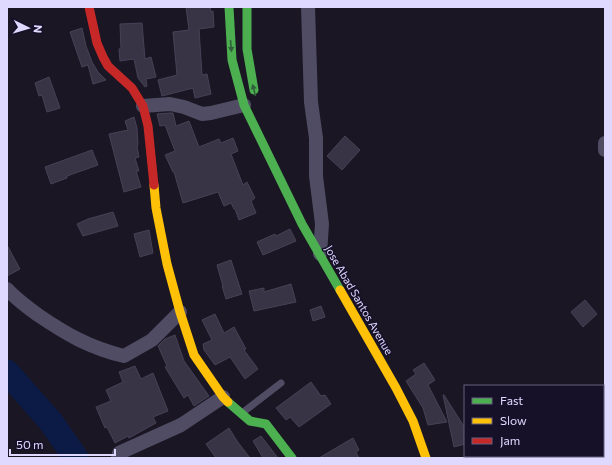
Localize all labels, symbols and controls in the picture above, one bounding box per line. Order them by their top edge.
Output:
north arrow [8,8,48,48]
text: N [32,24,45,34]
one-way arrow [228,40,234,52]
one-way arrow [250,84,256,96]
street label: Jose Abad Santos Avenue [322,243,396,357]
legend [464,385,604,457]
text: Fast [500,393,523,407]
text: Slow [500,413,527,427]
scale bar [10,431,115,457]
text: Jam [500,433,520,448]
text: 50 m [16,437,44,451]

